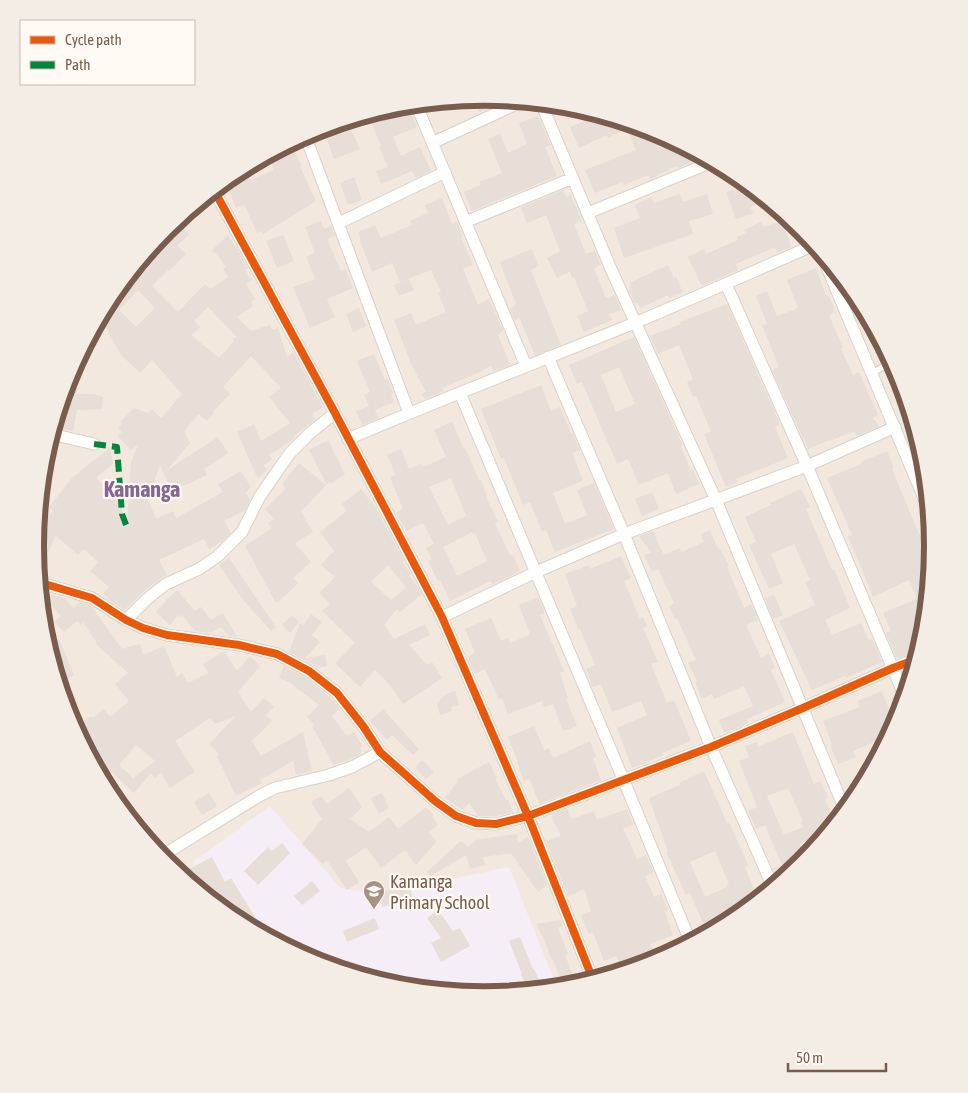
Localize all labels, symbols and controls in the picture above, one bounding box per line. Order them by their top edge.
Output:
legend [20,20,195,85]
text: Cycle path [65,31,122,48]
text: Path [65,56,91,73]
district label: Kamanga [104,476,180,502]
place label: Kamanga Primary School [390,871,490,913]
school or university icon: Kamanga Primary School [362,879,386,910]
scale bar [788,1040,886,1072]
text: 50 m [796,1049,823,1066]

